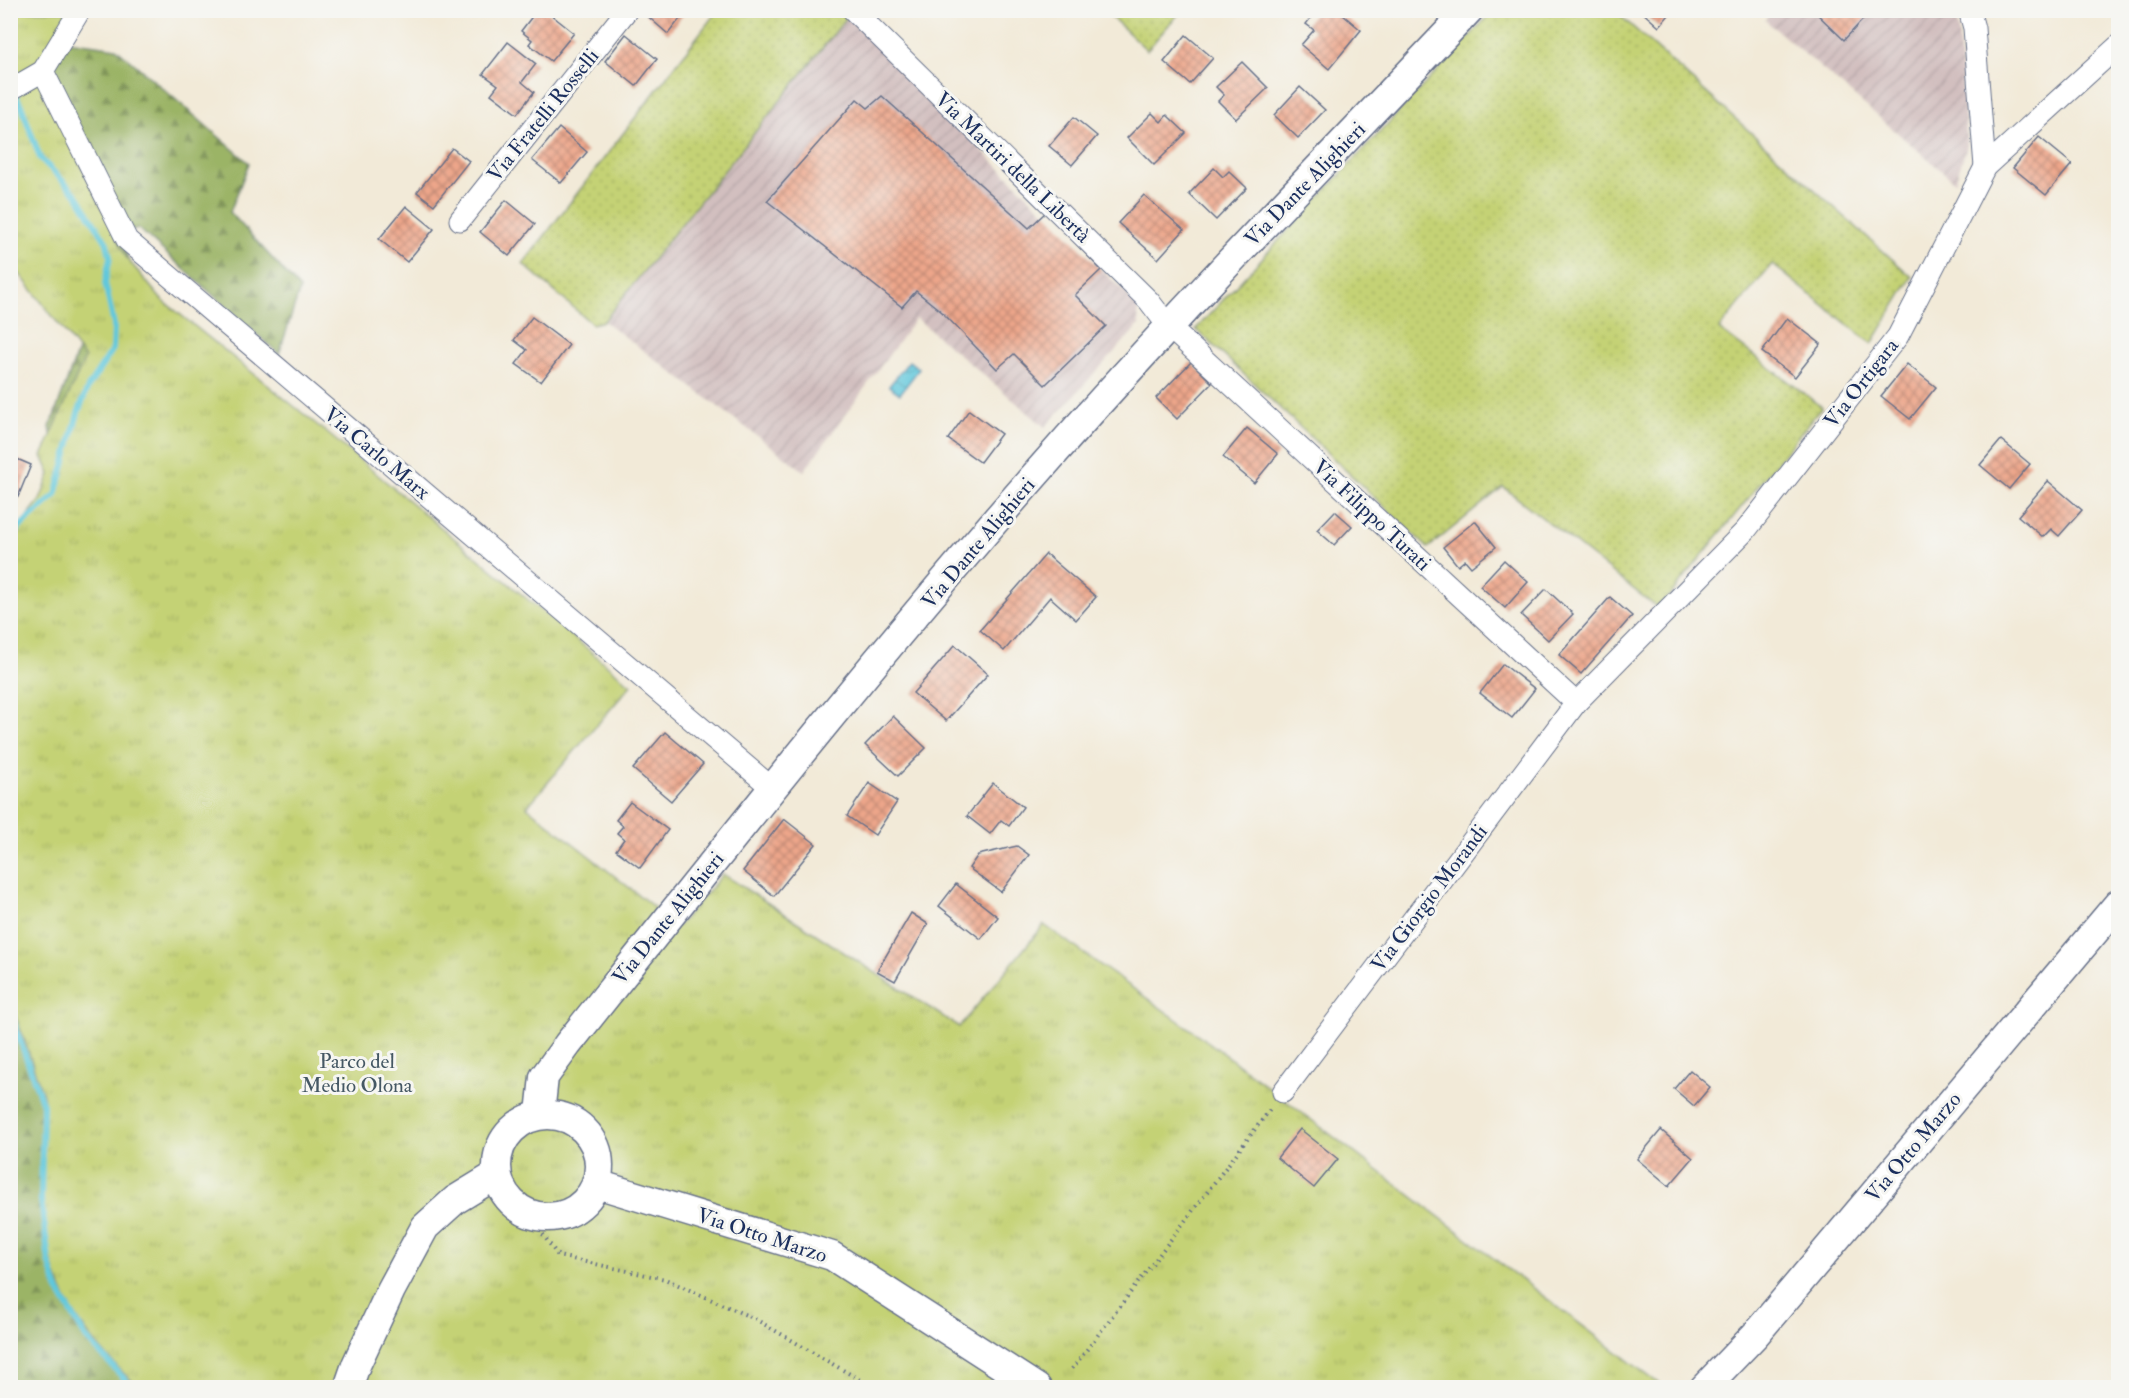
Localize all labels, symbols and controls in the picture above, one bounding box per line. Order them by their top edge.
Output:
street label: Via Fratelli Rosselli [481,43,606,187]
street label: Via Martiri della Libertà [929,86,1096,249]
street label: Via Dante Alighieri [1239,116,1372,252]
street label: Via Ortigara [1818,333,1905,433]
street label: Via Carlo Marx [318,401,436,506]
street label: Via Filippo Turati [1307,454,1437,577]
street label: Via Dante Alighieri [916,472,1041,615]
street label: Via Giorgio Morandi [1365,819,1494,977]
street label: Via Dante Alighieri [607,846,730,990]
park label: Parco del Medio Olona [302,1048,413,1099]
street label: Via Otto Marzo [1859,1087,1967,1208]
street label: Via Otto Marzo [693,1202,830,1269]

